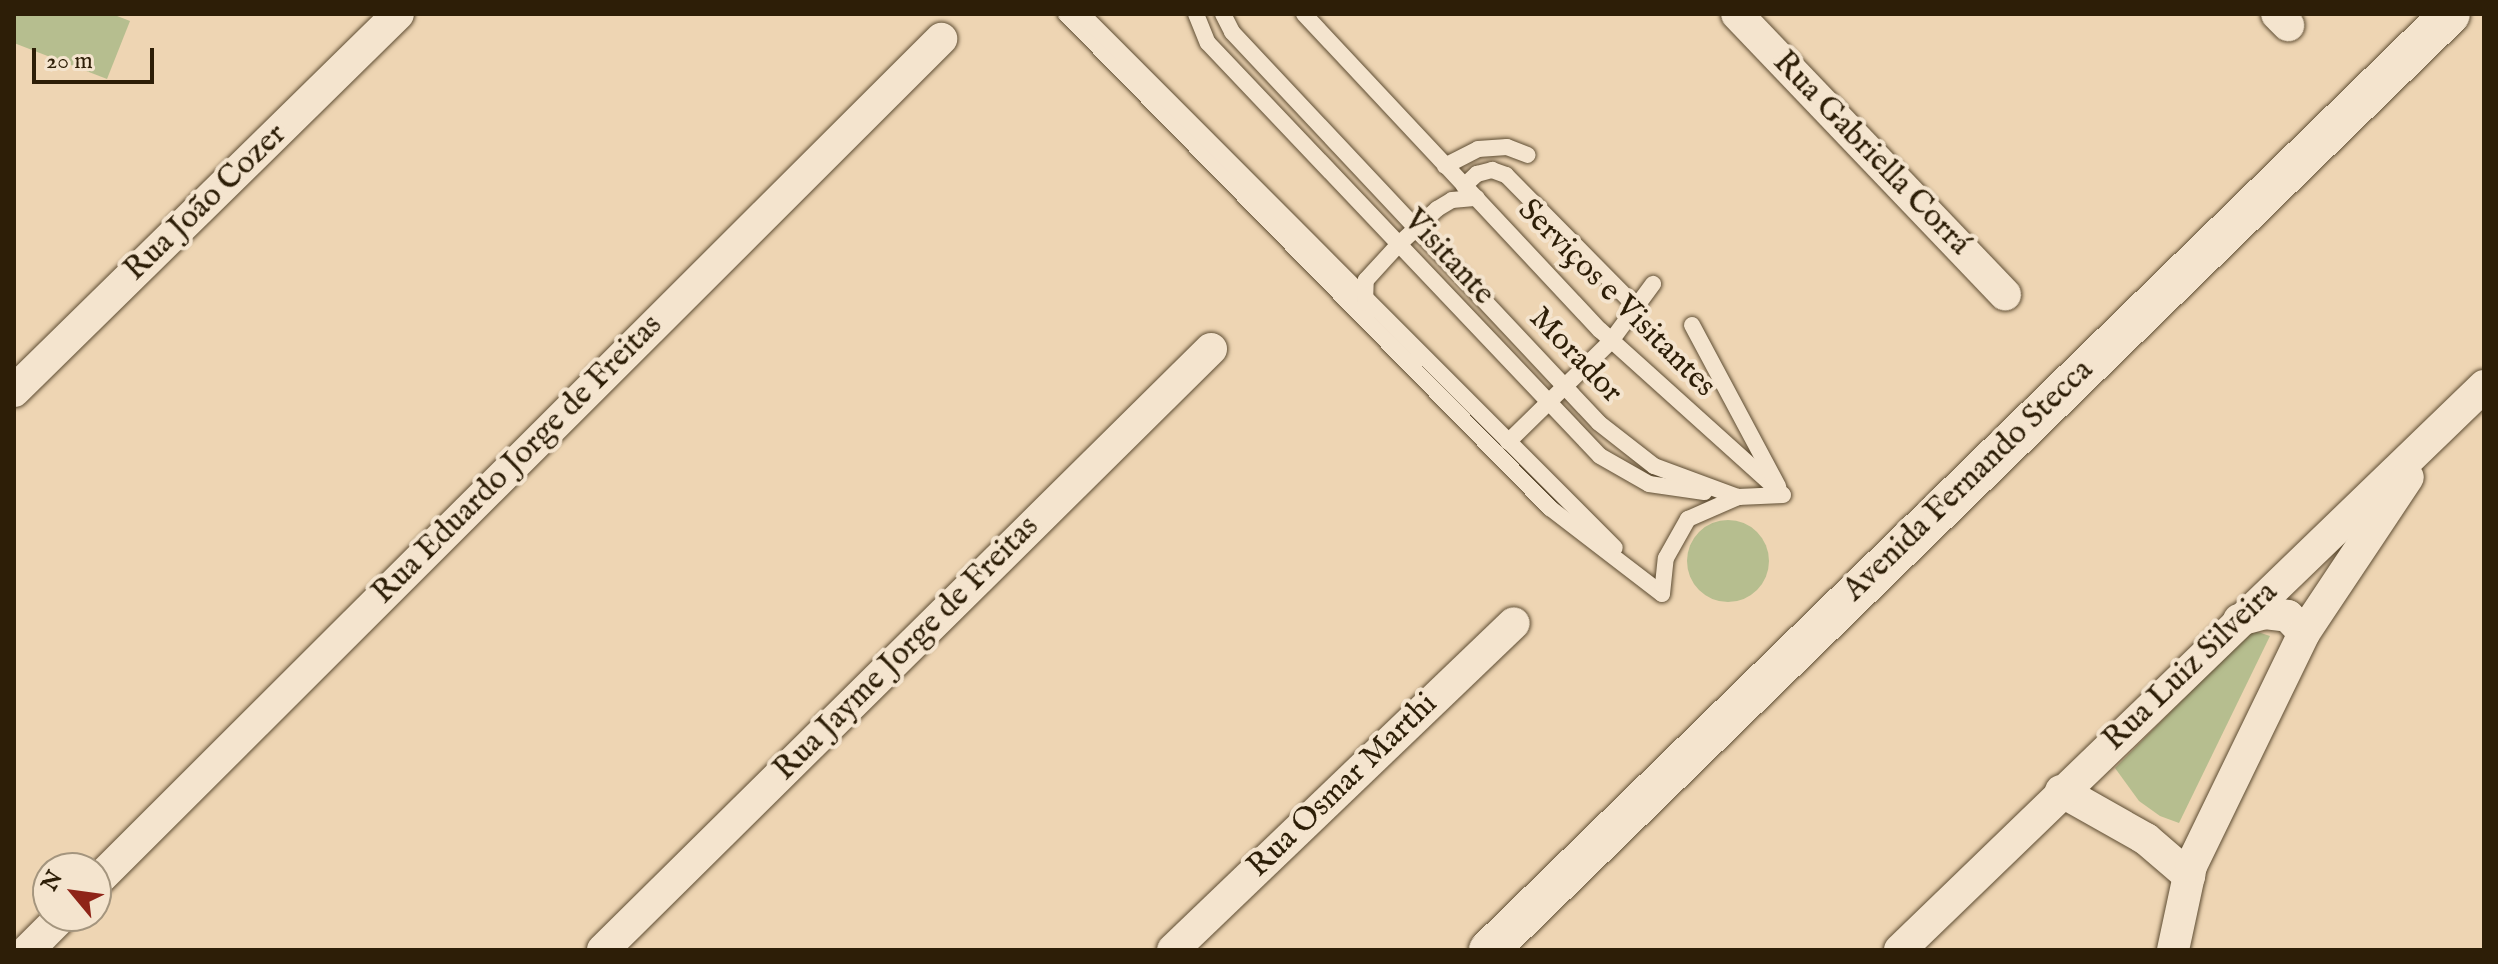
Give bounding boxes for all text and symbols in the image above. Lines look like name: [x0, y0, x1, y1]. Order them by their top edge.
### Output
scale bar: [36, 32, 158, 82]
street label: Rua Gabriella Corrá: [1764, 44, 1978, 264]
text: 20 m: [46, 46, 93, 77]
street label: Rua João Cozer: [117, 116, 295, 290]
street label: Serviços e Visitantes: [1509, 192, 1723, 406]
street label: Visitante: [1394, 202, 1502, 314]
street label: Morador: [1520, 300, 1630, 412]
street label: Rua Eduardo Jorge de Freitas: [365, 307, 671, 613]
street label: Avenida Fernando Stecca: [1836, 352, 2102, 610]
street label: Rua Jayme Jorge de Freitas: [766, 508, 1048, 790]
street label: Rua Luiz Silveira: [2096, 574, 2286, 760]
street label: Rua Osmar Marthi: [1240, 686, 1446, 886]
north arrow: [32, 852, 112, 932]
text: N: [36, 866, 70, 896]

